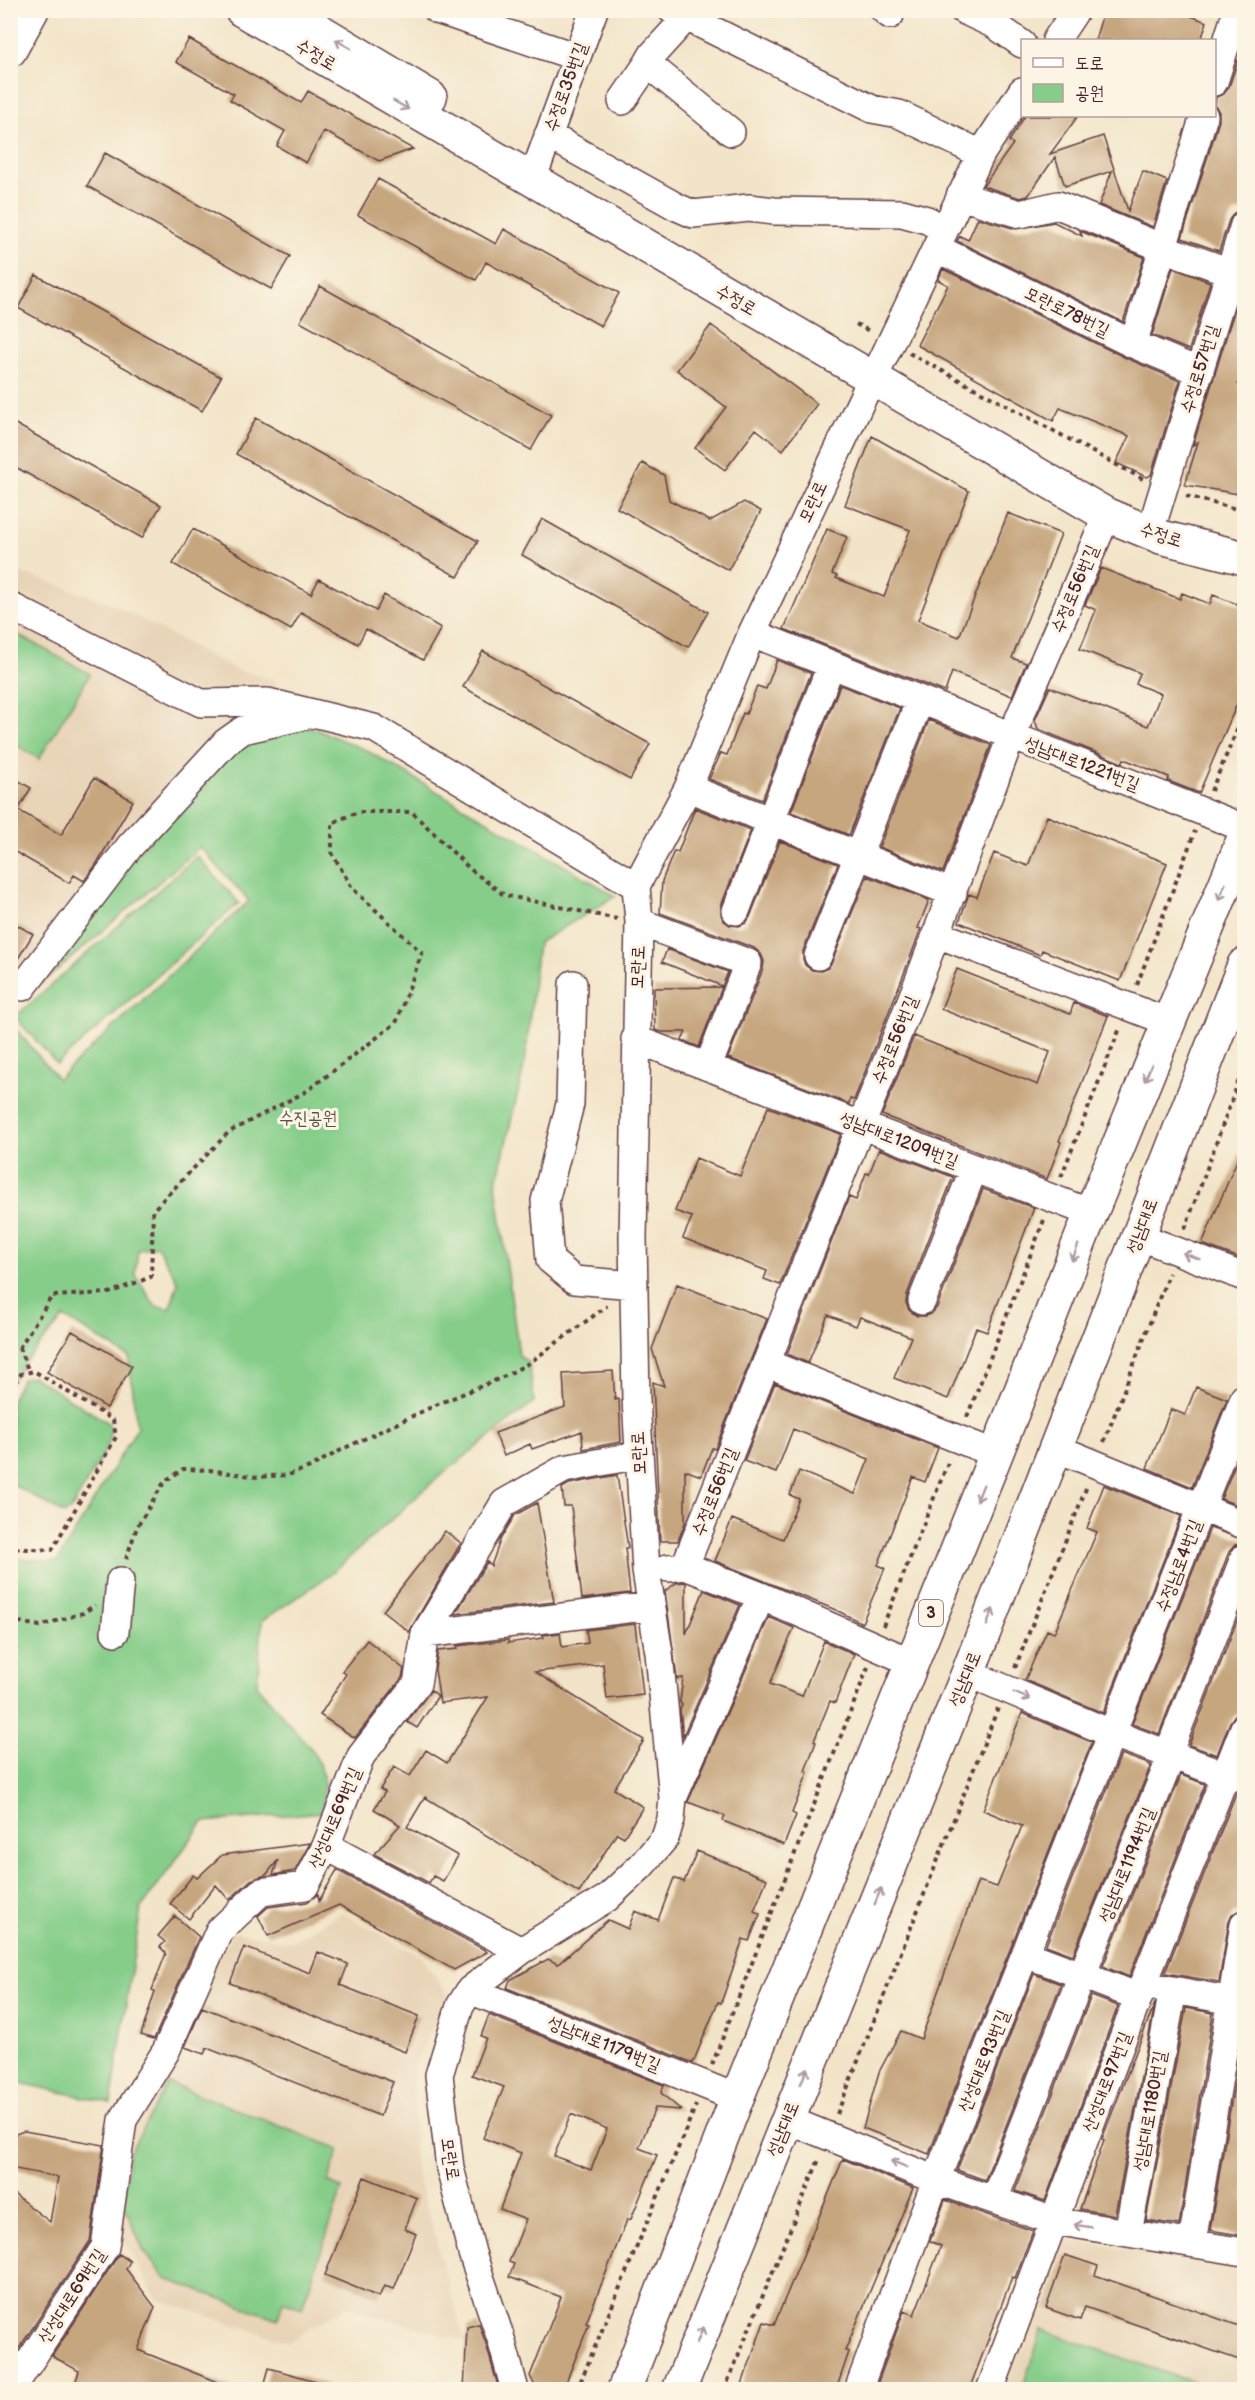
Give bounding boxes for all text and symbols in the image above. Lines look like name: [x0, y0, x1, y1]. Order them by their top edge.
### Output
street label: 수정로: [292, 35, 340, 75]
one-way arrow: [335, 38, 352, 50]
street label: 수정로35번길: [540, 39, 592, 135]
legend: [1021, 39, 1216, 117]
text: 도로: [1075, 53, 1104, 74]
text: 공원: [1075, 83, 1104, 104]
one-way arrow: [392, 99, 409, 111]
street label: 수정로: [712, 280, 760, 320]
street label: 모란로78번길: [1021, 282, 1113, 342]
street label: 수정로57번길: [1177, 322, 1224, 416]
street label: 모란로: [794, 478, 832, 526]
street label: 수정로: [1137, 518, 1185, 552]
street label: 수정로56번길: [1047, 541, 1103, 636]
street label: 성남대로1221번길: [1021, 732, 1143, 796]
one-way arrow: [1216, 883, 1227, 901]
street label: 모란로: [627, 945, 649, 989]
street label: 수정로56번길: [868, 992, 922, 1087]
one-way arrow: [1142, 1063, 1153, 1081]
park label: 수진공원: [279, 1108, 337, 1129]
street label: 성남대로1209번길: [837, 1108, 962, 1172]
street label: 성남대로: [1122, 1195, 1162, 1257]
one-way arrow: [1069, 1244, 1080, 1262]
one-way arrow: [1182, 1250, 1201, 1261]
street label: 모란로: [627, 1431, 651, 1475]
street label: 수정로56번길: [688, 1444, 742, 1539]
one-way arrow: [974, 1484, 985, 1502]
street label: 수정남로4번길: [1152, 1516, 1207, 1615]
road number: 3: [919, 1600, 943, 1626]
one-way arrow: [985, 1609, 996, 1627]
street label: 성남대로: [944, 1648, 986, 1710]
one-way arrow: [1012, 1691, 1031, 1702]
street label: 산성대로69번길: [304, 1764, 366, 1872]
street label: 성남대로1194번길: [1094, 1804, 1160, 1926]
one-way arrow: [873, 1887, 884, 1905]
street label: 산성대로93번길: [954, 2006, 1014, 2115]
street label: 성남대로1179번길: [544, 2012, 664, 2076]
street label: 산성대로97번길: [1078, 2028, 1136, 2135]
street label: 성남대로1180번길: [1129, 2049, 1171, 2173]
one-way arrow: [799, 2067, 810, 2086]
street label: 성남대로: [762, 2098, 804, 2160]
street label: 모란로: [436, 2136, 464, 2182]
one-way arrow: [890, 2158, 908, 2169]
one-way arrow: [1074, 2220, 1093, 2231]
street label: 산성대로69번길: [34, 2244, 111, 2347]
one-way arrow: [695, 2326, 706, 2345]

